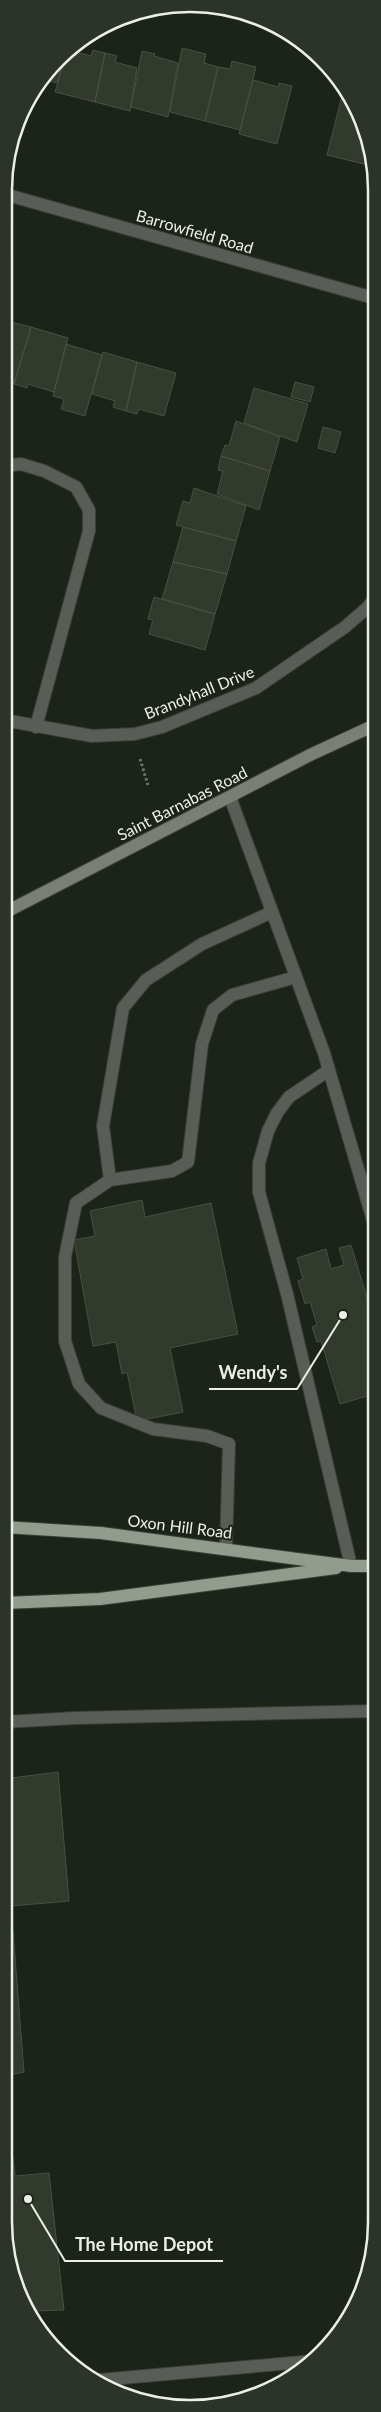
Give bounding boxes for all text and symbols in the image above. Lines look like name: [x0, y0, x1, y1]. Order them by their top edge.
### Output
street label: Barrowfield Road: [134, 205, 256, 257]
street label: Brandyhall Drive: [141, 661, 257, 723]
street label: Saint Barnabas Road: [114, 762, 250, 844]
callout: Wendy's: [209, 1356, 297, 1389]
text: Wendy's: [219, 1361, 287, 1383]
street label: Oxon Hill Road: [127, 1510, 233, 1542]
callout: The Home Depot: [65, 2228, 223, 2261]
text: The Home Depot: [75, 2233, 213, 2255]

